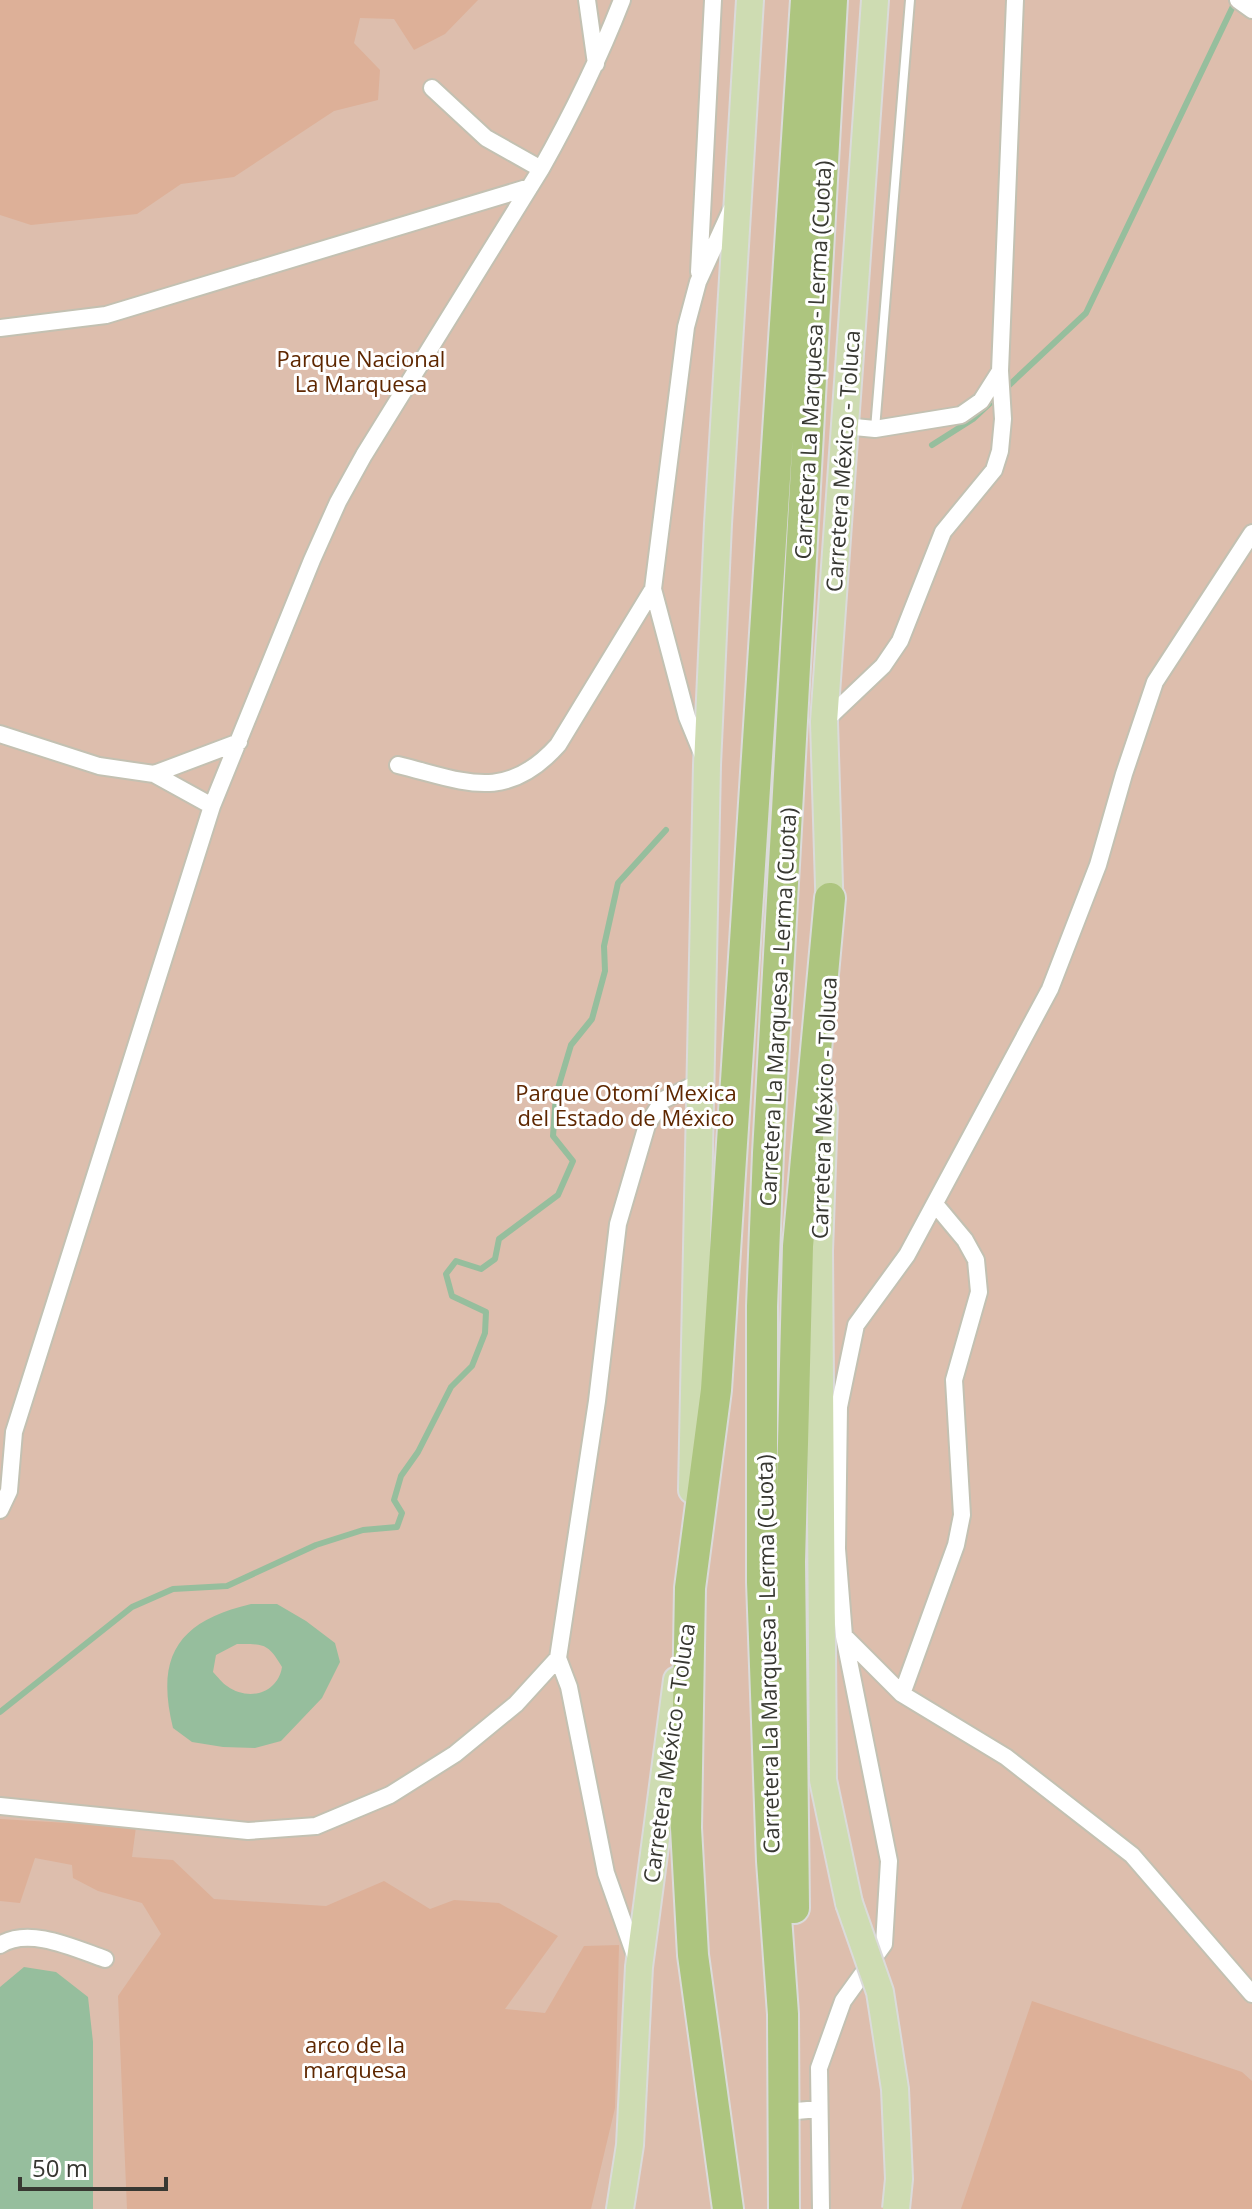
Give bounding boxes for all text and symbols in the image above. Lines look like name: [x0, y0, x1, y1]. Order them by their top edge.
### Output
street label: Carretera La Marquesa - Lerma (Cuota): [787, 160, 837, 560]
street label: Carretera México - Toluca: [818, 329, 866, 593]
park label: Parque Nacional La Marquesa: [277, 343, 445, 398]
street label: Carretera La Marquesa - Lerma (Cuota): [752, 807, 802, 1207]
street label: Carretera México - Toluca: [803, 976, 843, 1240]
park label: Parque Otomí Mexica del Estado de México: [515, 1077, 737, 1132]
street label: Carretera La Marquesa - Lerma (Cuota): [749, 1454, 785, 1854]
street label: Carretera México - Toluca: [635, 1621, 701, 1885]
park label: arco de la marquesa: [303, 2029, 407, 2084]
scale bar: [20, 2141, 166, 2191]
text: 50 m: [32, 2151, 88, 2184]

